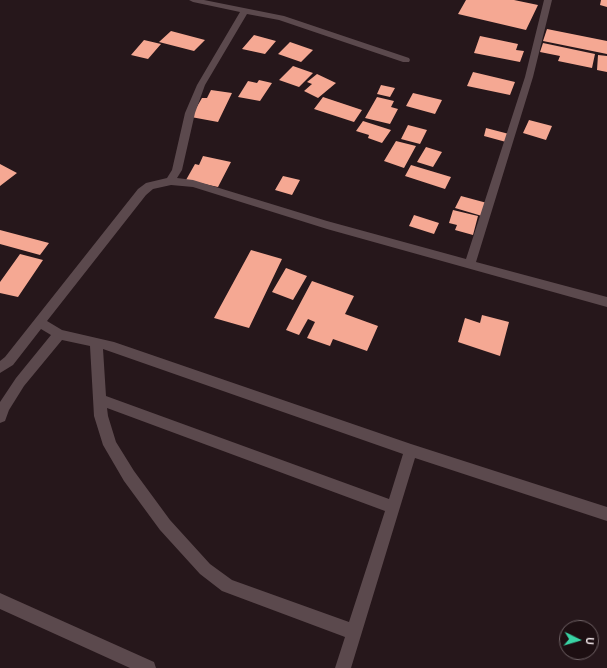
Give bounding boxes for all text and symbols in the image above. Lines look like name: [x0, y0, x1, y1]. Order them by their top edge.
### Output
north arrow: [559, 620, 599, 660]
text: U: [583, 637, 597, 645]

